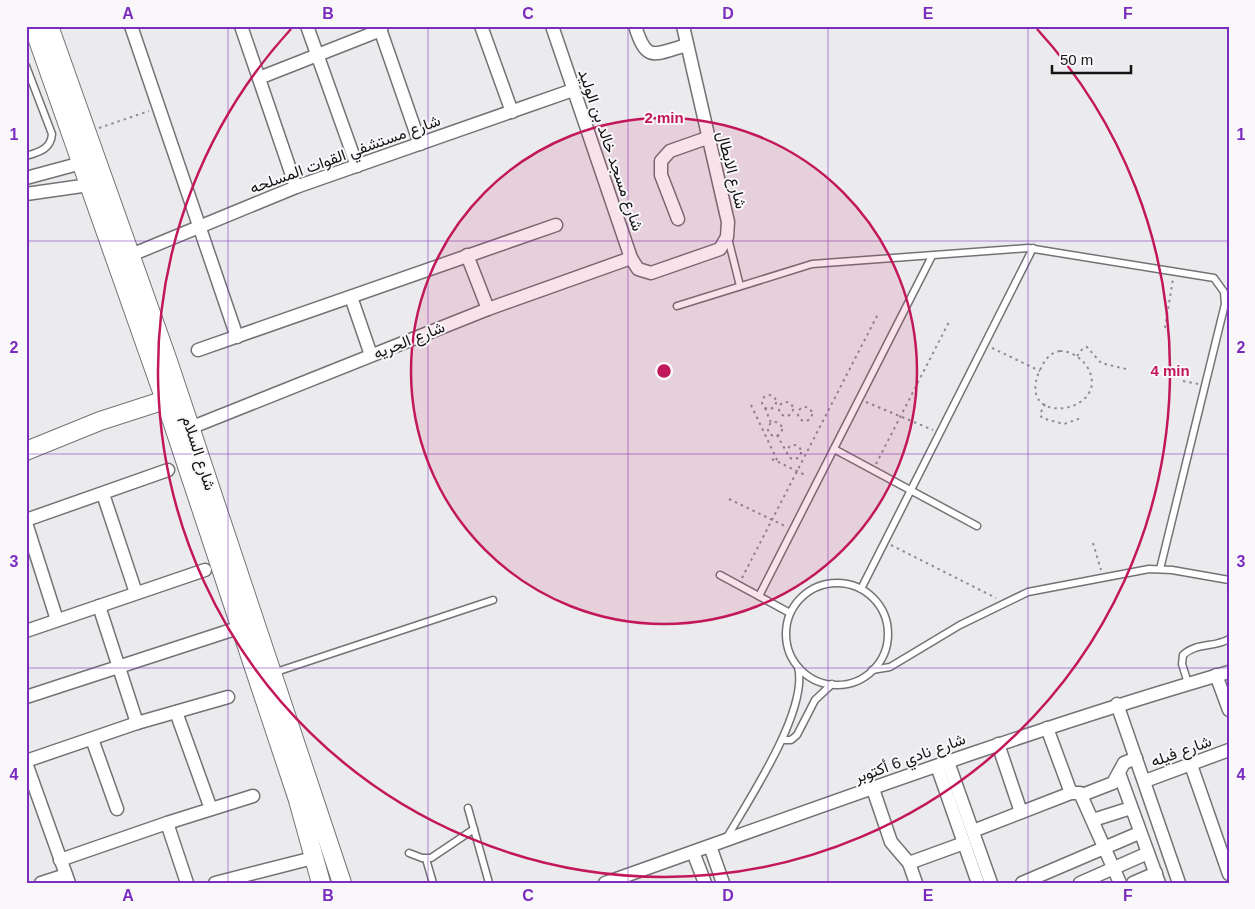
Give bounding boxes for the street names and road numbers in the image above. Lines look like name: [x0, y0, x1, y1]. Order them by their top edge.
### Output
street label: شارع مسجد خالد بن الوليد: [572, 67, 647, 234]
street label: شارع مستشفي القوات المسلحه: [247, 112, 444, 201]
street label: شارع الابطال: [711, 129, 750, 211]
street label: شارع الحريه: [371, 318, 448, 365]
street label: شارع السلام: [176, 413, 219, 493]
street label: شارع نادي 6 أكتوبر: [851, 730, 969, 791]
street label: شارع فيله: [1148, 732, 1215, 773]

